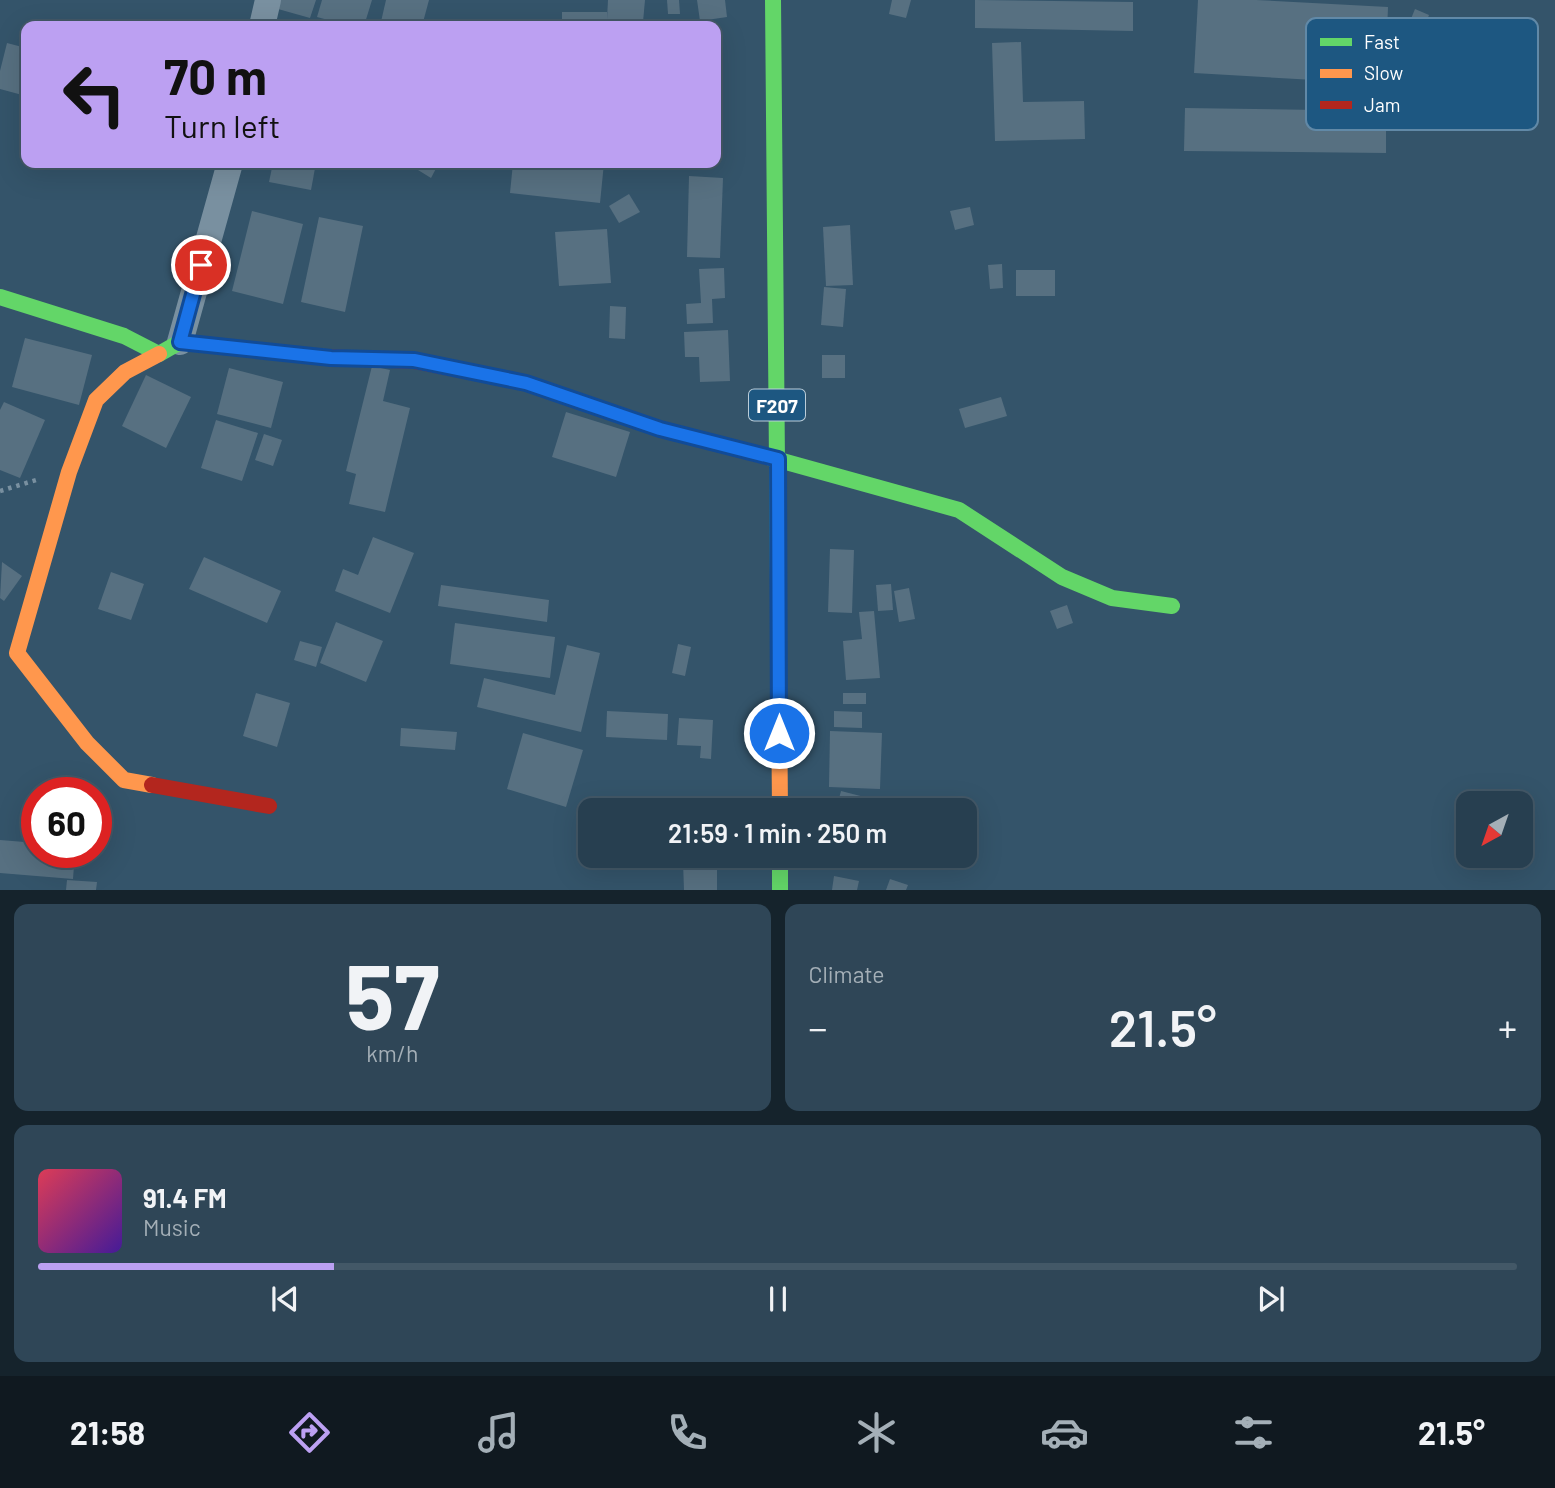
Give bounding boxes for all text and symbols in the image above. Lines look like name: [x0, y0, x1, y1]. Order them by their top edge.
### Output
legend: [1306, 18, 1538, 130]
text: Fast: [1364, 30, 1400, 53]
text: 70 m: [164, 46, 267, 105]
icon: left: [49, 49, 140, 140]
text: Slow: [1364, 61, 1403, 84]
text: Jam: [1364, 93, 1400, 116]
text: Turn left: [164, 106, 281, 144]
pin: [171, 235, 231, 295]
icon: arrive: [182, 246, 220, 284]
road number: F207: [749, 390, 805, 420]
position arrow: [742, 696, 816, 770]
speed limit sign: 60: [21, 777, 112, 868]
north arrow: [1456, 791, 1533, 868]
map controls: [1456, 791, 1533, 868]
text: 21:59 · 1 min · 250 m: [668, 817, 887, 848]
text: 57: [345, 939, 439, 1048]
text: Climate: [809, 960, 885, 988]
text: 21.5°: [1109, 995, 1217, 1057]
text: −: [809, 1004, 828, 1050]
text: +: [1498, 1004, 1517, 1050]
text: km/h: [366, 1039, 418, 1067]
text: 91.4 FM: [143, 1182, 227, 1213]
text: Music: [143, 1213, 201, 1241]
icon: previous: [266, 1280, 304, 1318]
icon: pause: [759, 1280, 797, 1318]
icon: next: [1252, 1280, 1290, 1318]
icon: directions: [285, 1408, 334, 1457]
icon: music: [474, 1408, 523, 1457]
icon: phone: [663, 1408, 712, 1457]
icon: climate: [852, 1408, 901, 1457]
icon: car: [1040, 1408, 1089, 1457]
icon: filters: [1229, 1408, 1278, 1457]
text: 21:58: [70, 1413, 145, 1451]
text: 21.5°: [1418, 1413, 1485, 1451]

